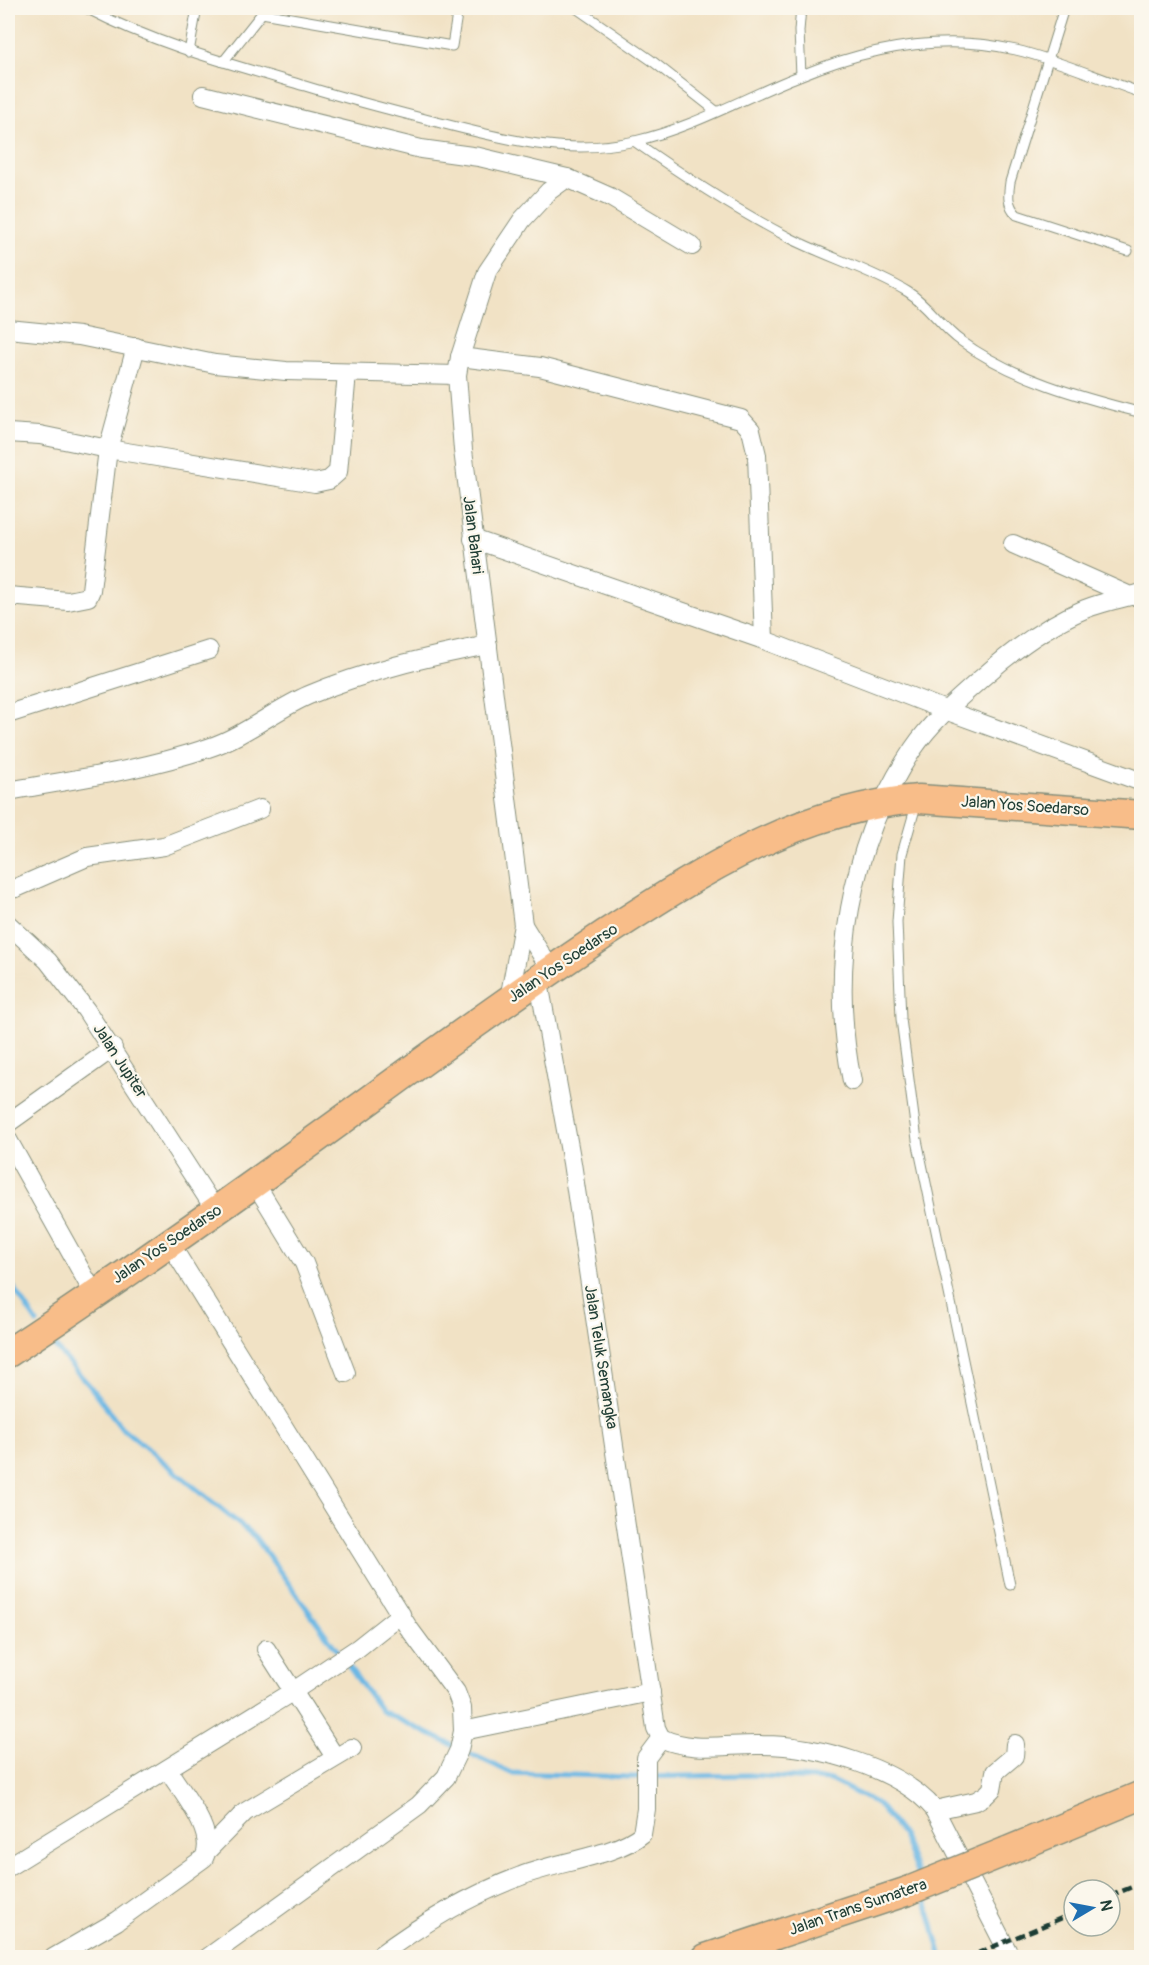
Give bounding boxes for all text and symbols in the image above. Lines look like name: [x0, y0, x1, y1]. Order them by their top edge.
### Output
street label: Jalan Bahari: [458, 495, 488, 575]
street label: Jalan Yos Soedarso: [960, 792, 1090, 820]
street label: Jalan Yos Soedarso: [504, 919, 622, 1007]
street label: Jalan Jupiter: [89, 1020, 152, 1102]
street label: Jalan Yos Soedarso: [108, 1200, 226, 1288]
street label: Jalan Teluk Semangka: [580, 1284, 622, 1430]
street label: Jalan Trans Sumatera: [786, 1874, 930, 1940]
north arrow: [1062, 1878, 1122, 1938]
text: N: [1095, 1899, 1117, 1913]

